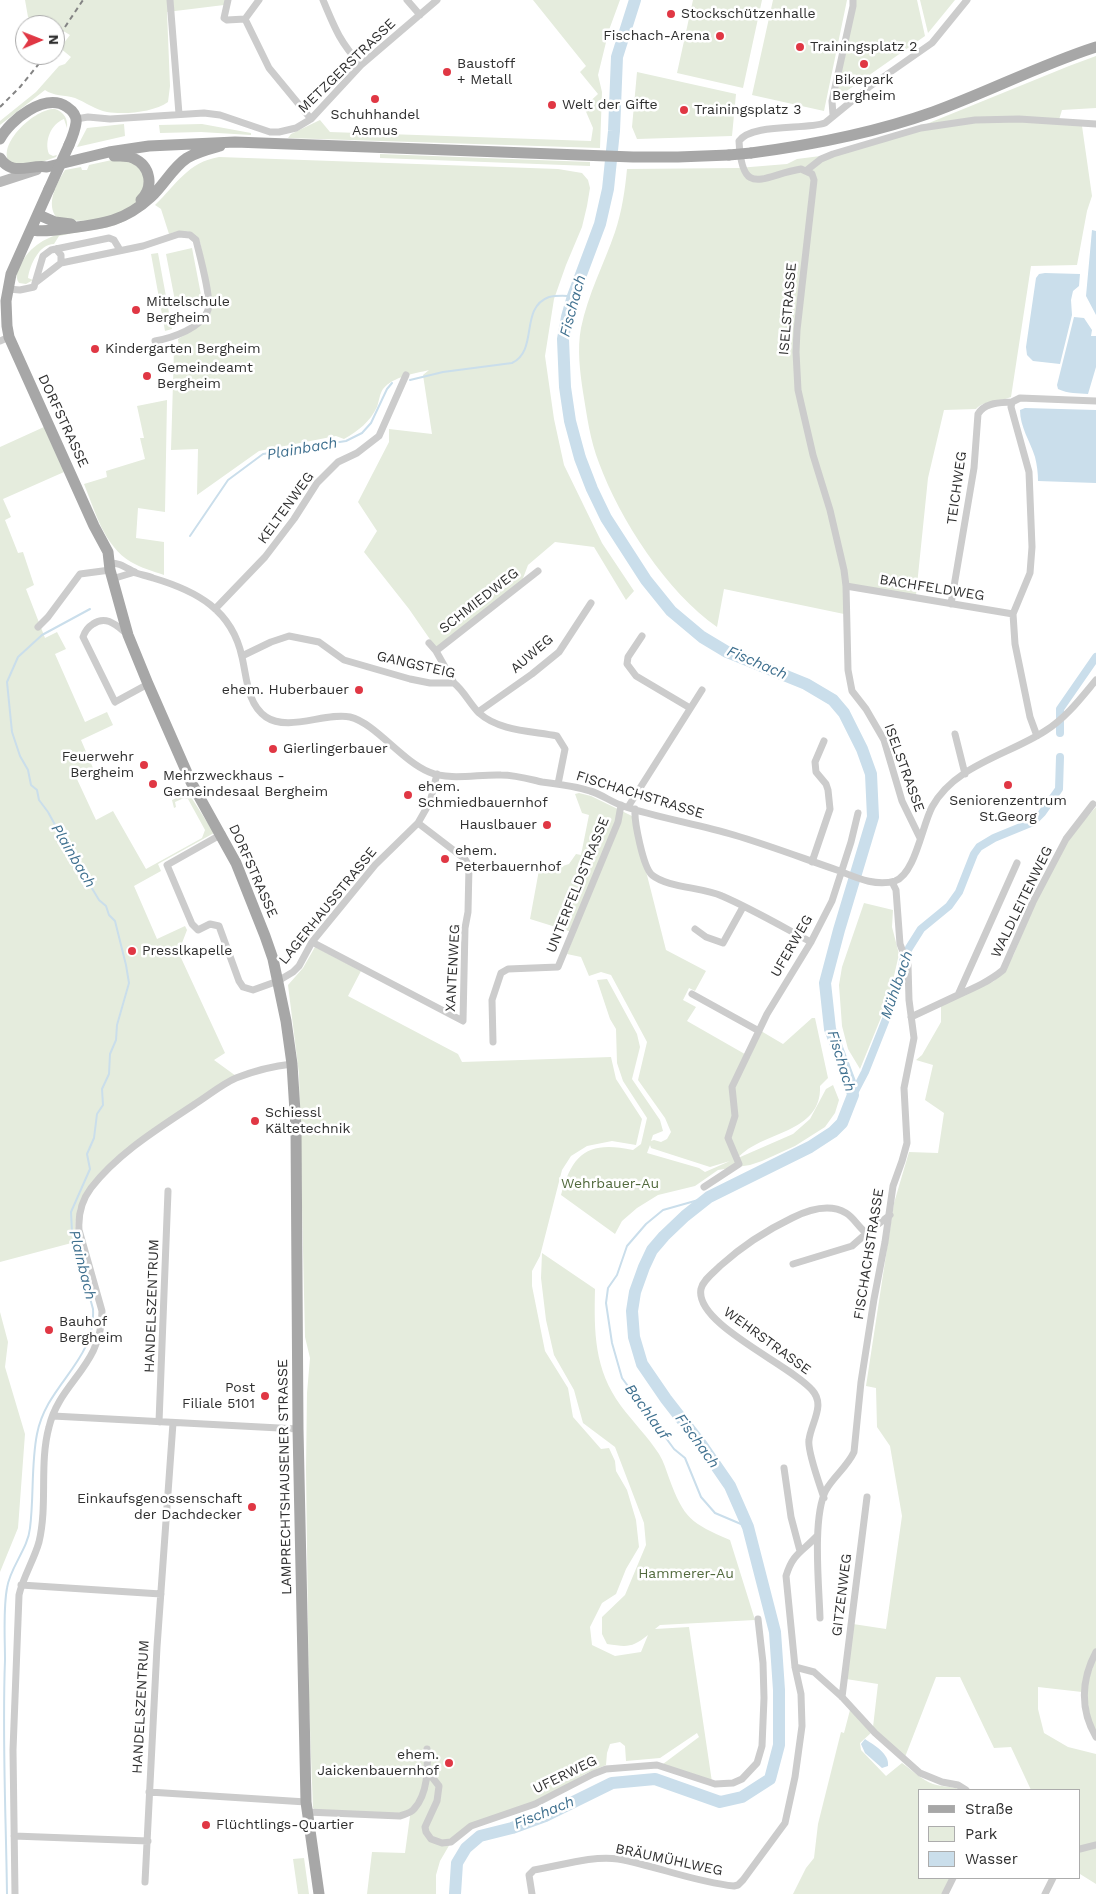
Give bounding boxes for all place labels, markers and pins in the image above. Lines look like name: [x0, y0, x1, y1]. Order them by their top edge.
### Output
place label: Stockschützenhalle: [681, 6, 816, 22]
marker: Stockschützenhalle: [665, 8, 677, 20]
place label: Fischach-Arena: [603, 28, 710, 44]
marker: Fischach-Arena: [714, 30, 726, 42]
place label: Trainingsplatz 2: [810, 39, 918, 55]
marker: Trainingsplatz 2: [794, 41, 806, 53]
place label: Baustoff + Metall: [457, 56, 515, 88]
marker: Bikepark Bergheim: [858, 58, 870, 70]
marker: Baustoff + Metall: [441, 66, 453, 78]
place label: Bikepark Bergheim: [832, 72, 896, 104]
marker: Schuhhandel Asmus: [369, 93, 381, 105]
place label: Welt der Gifte: [562, 97, 658, 113]
marker: Welt der Gifte: [546, 99, 558, 111]
place label: Trainingsplatz 3: [694, 102, 802, 118]
marker: Trainingsplatz 3: [678, 104, 690, 116]
place label: Schuhhandel Asmus: [330, 107, 420, 140]
place label: Mittelschule Bergheim: [146, 294, 230, 326]
marker: Mittelschule Bergheim: [130, 304, 142, 316]
place label: Kindergarten Bergheim: [105, 341, 261, 357]
marker: Kindergarten Bergheim: [89, 343, 101, 355]
place label: Gemeindeamt Bergheim: [157, 360, 253, 392]
marker: Gemeindeamt Bergheim: [141, 370, 153, 382]
place label: ehem. Huberbauer: [222, 682, 349, 698]
marker: ehem. Huberbauer: [353, 684, 365, 696]
place label: Gierlingerbauer: [283, 741, 388, 757]
marker: Gierlingerbauer: [267, 743, 279, 755]
place label: Feuerwehr Bergheim: [62, 749, 134, 782]
marker: Feuerwehr Bergheim: [138, 759, 150, 771]
place label: Mehrzweckhaus - Gemeindesaal Bergheim: [163, 768, 328, 800]
marker: Mehrzweckhaus - Gemeindesaal Bergheim: [147, 778, 159, 790]
place label: ehem. Schmiedbauernhof: [418, 779, 548, 812]
marker: Seniorenzentrum St.Georg: [1002, 779, 1014, 791]
marker: ehem. Schmiedbauernhof: [402, 789, 414, 801]
place label: Seniorenzentrum St.Georg: [949, 793, 1067, 826]
place label: Hauslbauer: [459, 817, 537, 833]
marker: Hauslbauer: [541, 819, 553, 831]
place label: ehem. Peterbauernhof: [455, 843, 561, 876]
marker: ehem. Peterbauernhof: [439, 853, 451, 865]
place label: Presslkapelle: [142, 943, 232, 959]
marker: Presslkapelle: [126, 945, 138, 957]
place label: Schiessl Kältetechnik: [265, 1105, 350, 1138]
marker: Schiessl Kältetechnik: [249, 1115, 261, 1127]
place label: Bauhof Bergheim: [59, 1314, 123, 1346]
marker: Bauhof Bergheim: [43, 1324, 55, 1336]
place label: Post Filiale 5101: [182, 1380, 255, 1412]
marker: Post Filiale 5101: [259, 1390, 271, 1402]
place label: Einkaufsgenossenschaft der Dachdecker: [77, 1491, 242, 1524]
marker: Einkaufsgenossenschaft der Dachdecker: [246, 1501, 258, 1513]
place label: ehem. Jaickenbauernhof: [317, 1747, 439, 1780]
marker: ehem. Jaickenbauernhof: [443, 1757, 455, 1769]
place label: Flüchtlings-Quartier: [216, 1817, 354, 1833]
marker: Flüchtlings-Quartier: [200, 1819, 212, 1831]

